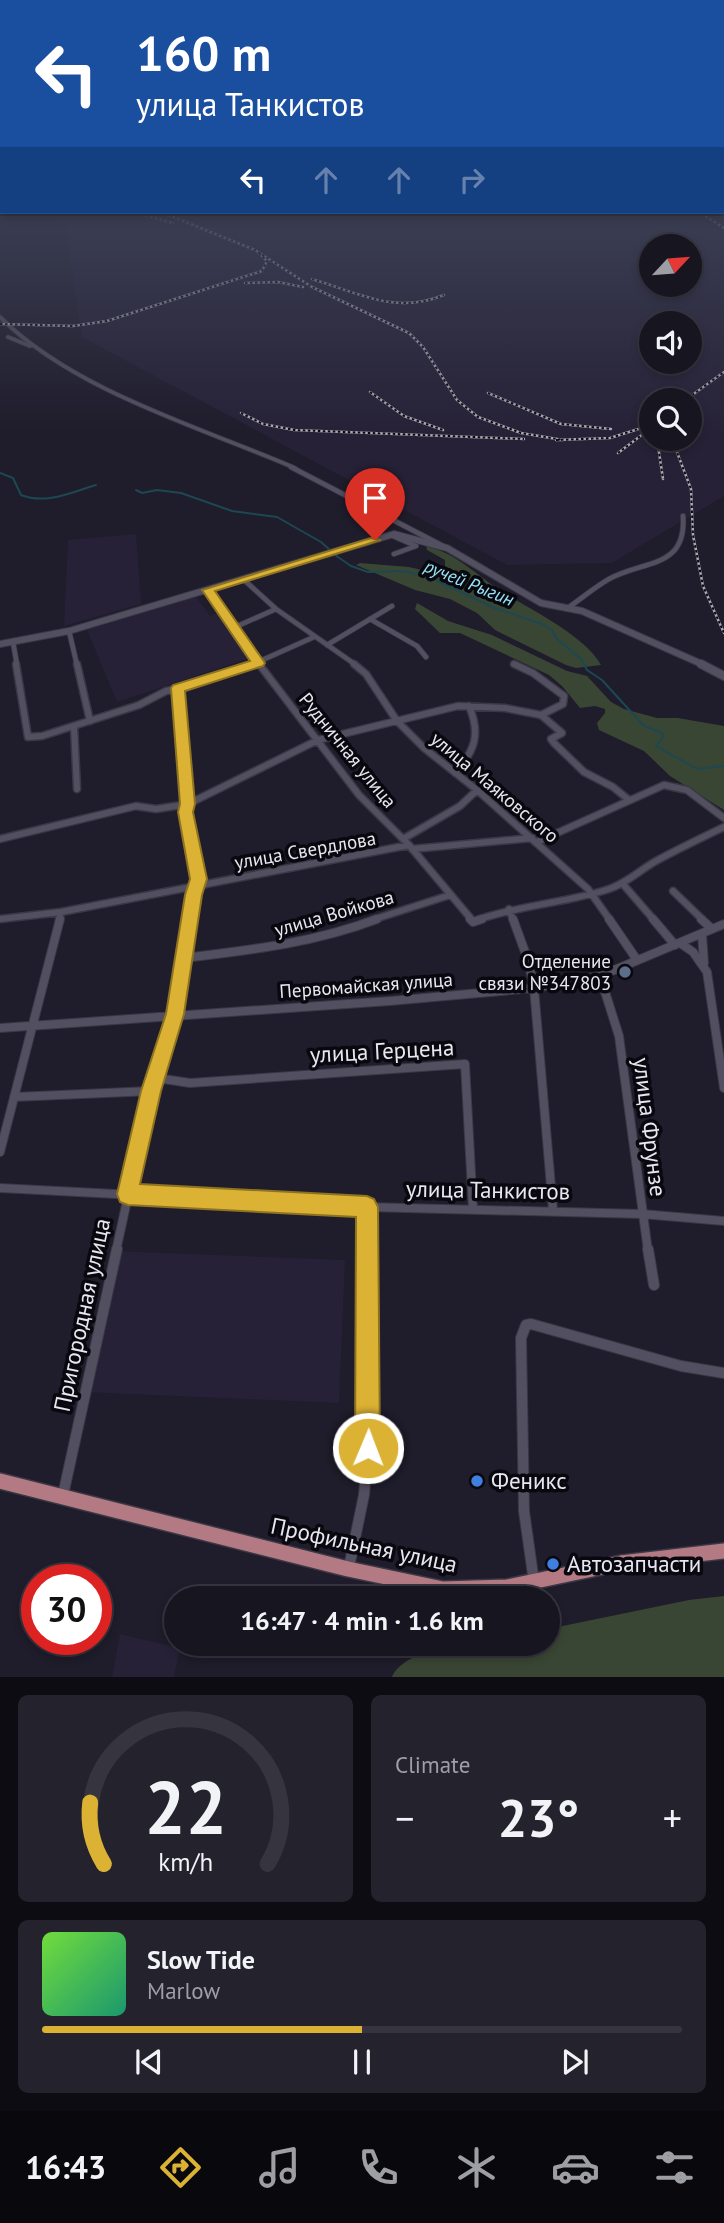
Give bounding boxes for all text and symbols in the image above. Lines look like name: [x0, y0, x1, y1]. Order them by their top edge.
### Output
text: 160 m: [136, 21, 271, 85]
icon: left: [21, 28, 112, 119]
text: улица Танкистов: [136, 83, 364, 125]
icon: left: [234, 161, 272, 199]
icon: ahead: [307, 161, 345, 199]
icon: ahead: [380, 161, 418, 199]
icon: right: [453, 161, 491, 199]
north arrow: [639, 234, 702, 298]
map controls: [639, 234, 702, 451]
button: sound: [639, 311, 702, 374]
button: search: [639, 388, 702, 451]
pin: [345, 468, 405, 540]
icon: arrive: [356, 479, 394, 517]
water label: ручей Рыгин: [420, 554, 518, 611]
street label: Рудничная улица: [294, 687, 402, 813]
street label: улица Маяковского: [426, 726, 564, 848]
street label: улица Свердлова: [232, 826, 378, 874]
street label: улица Войкова: [272, 885, 396, 941]
place label: Отделение связи №347803: [479, 949, 611, 995]
marker: Отделение связи №347803: [617, 964, 633, 980]
street label: Первомайская улица: [279, 967, 453, 1003]
street label: улица Герцена: [309, 1032, 455, 1069]
street label: улица Фрунзе: [628, 1056, 673, 1198]
street label: улица Танкистов: [406, 1174, 570, 1205]
street label: Пригородная улица: [47, 1215, 116, 1414]
position arrow: [331, 1411, 405, 1485]
place label: Феникс: [491, 1466, 567, 1495]
marker: Феникс: [469, 1473, 485, 1489]
street label: Профильная улица: [268, 1511, 460, 1578]
place label: Автозапчасти: [567, 1549, 701, 1578]
marker: Автозапчасти: [545, 1556, 561, 1572]
speed limit sign: 30: [21, 1564, 112, 1655]
text: 16:47 · 4 min · 1.6 km: [240, 1604, 484, 1637]
text: Climate: [395, 1750, 470, 1779]
text: 22: [144, 1761, 227, 1855]
text: 23°: [498, 1784, 579, 1851]
text: −: [395, 1793, 414, 1842]
text: +: [663, 1793, 682, 1842]
text: km/h: [158, 1846, 213, 1878]
text: Slow Tide: [147, 1943, 255, 1976]
text: Marlow: [147, 1976, 220, 2005]
icon: previous: [130, 2043, 168, 2081]
icon: pause: [343, 2043, 381, 2081]
icon: next: [556, 2043, 594, 2081]
icon: directions: [156, 2143, 205, 2192]
icon: music: [255, 2143, 304, 2192]
icon: phone: [354, 2143, 403, 2192]
icon: climate: [452, 2143, 501, 2192]
icon: car: [551, 2143, 600, 2192]
icon: filters: [650, 2143, 699, 2192]
text: 16:43: [25, 2146, 106, 2188]

